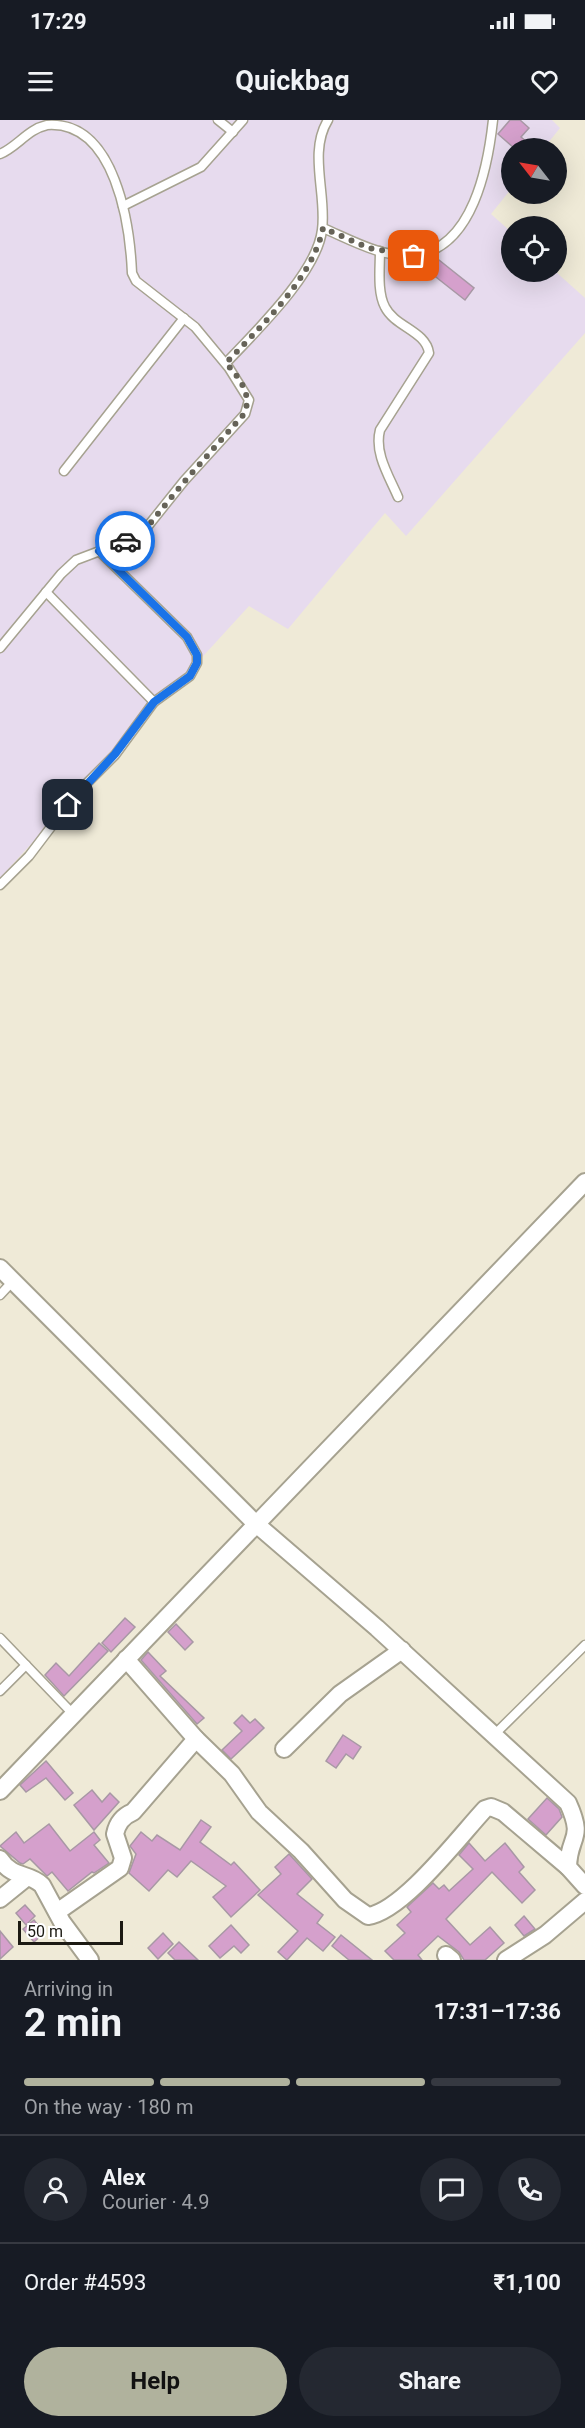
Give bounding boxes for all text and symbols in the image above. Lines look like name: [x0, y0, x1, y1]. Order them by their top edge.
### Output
text: 17:29: [30, 9, 87, 34]
icon: menu: [24, 65, 57, 98]
text: Quickbag: [235, 65, 350, 97]
icon: heart: [528, 65, 561, 98]
north arrow: [501, 138, 567, 204]
map controls: [501, 138, 567, 282]
button: locate: [501, 216, 567, 282]
pin: [388, 230, 439, 281]
icon: bag: [397, 239, 430, 272]
courier: [95, 511, 155, 571]
icon: car: [109, 525, 142, 558]
pin: [42, 779, 93, 830]
icon: home: [51, 788, 84, 821]
scale bar: [18, 1918, 123, 1946]
text: 50 m: [27, 1922, 63, 1941]
text: Arriving in: [24, 1977, 113, 2001]
text: 17:31–17:36: [434, 1999, 561, 2024]
text: 2 min: [24, 2000, 122, 2046]
text: On the way · 180 m: [24, 2095, 193, 2119]
button: person: [24, 2158, 87, 2221]
button: chat: [420, 2158, 483, 2221]
button: phone: [498, 2158, 561, 2221]
text: Alex: [102, 2165, 146, 2190]
text: Courier · 4.9: [102, 2190, 209, 2214]
text: Order #4593: [24, 2270, 146, 2295]
text: ₹1,100: [494, 2270, 561, 2295]
button: Help: [24, 2347, 287, 2416]
button: Share: [299, 2347, 561, 2416]

